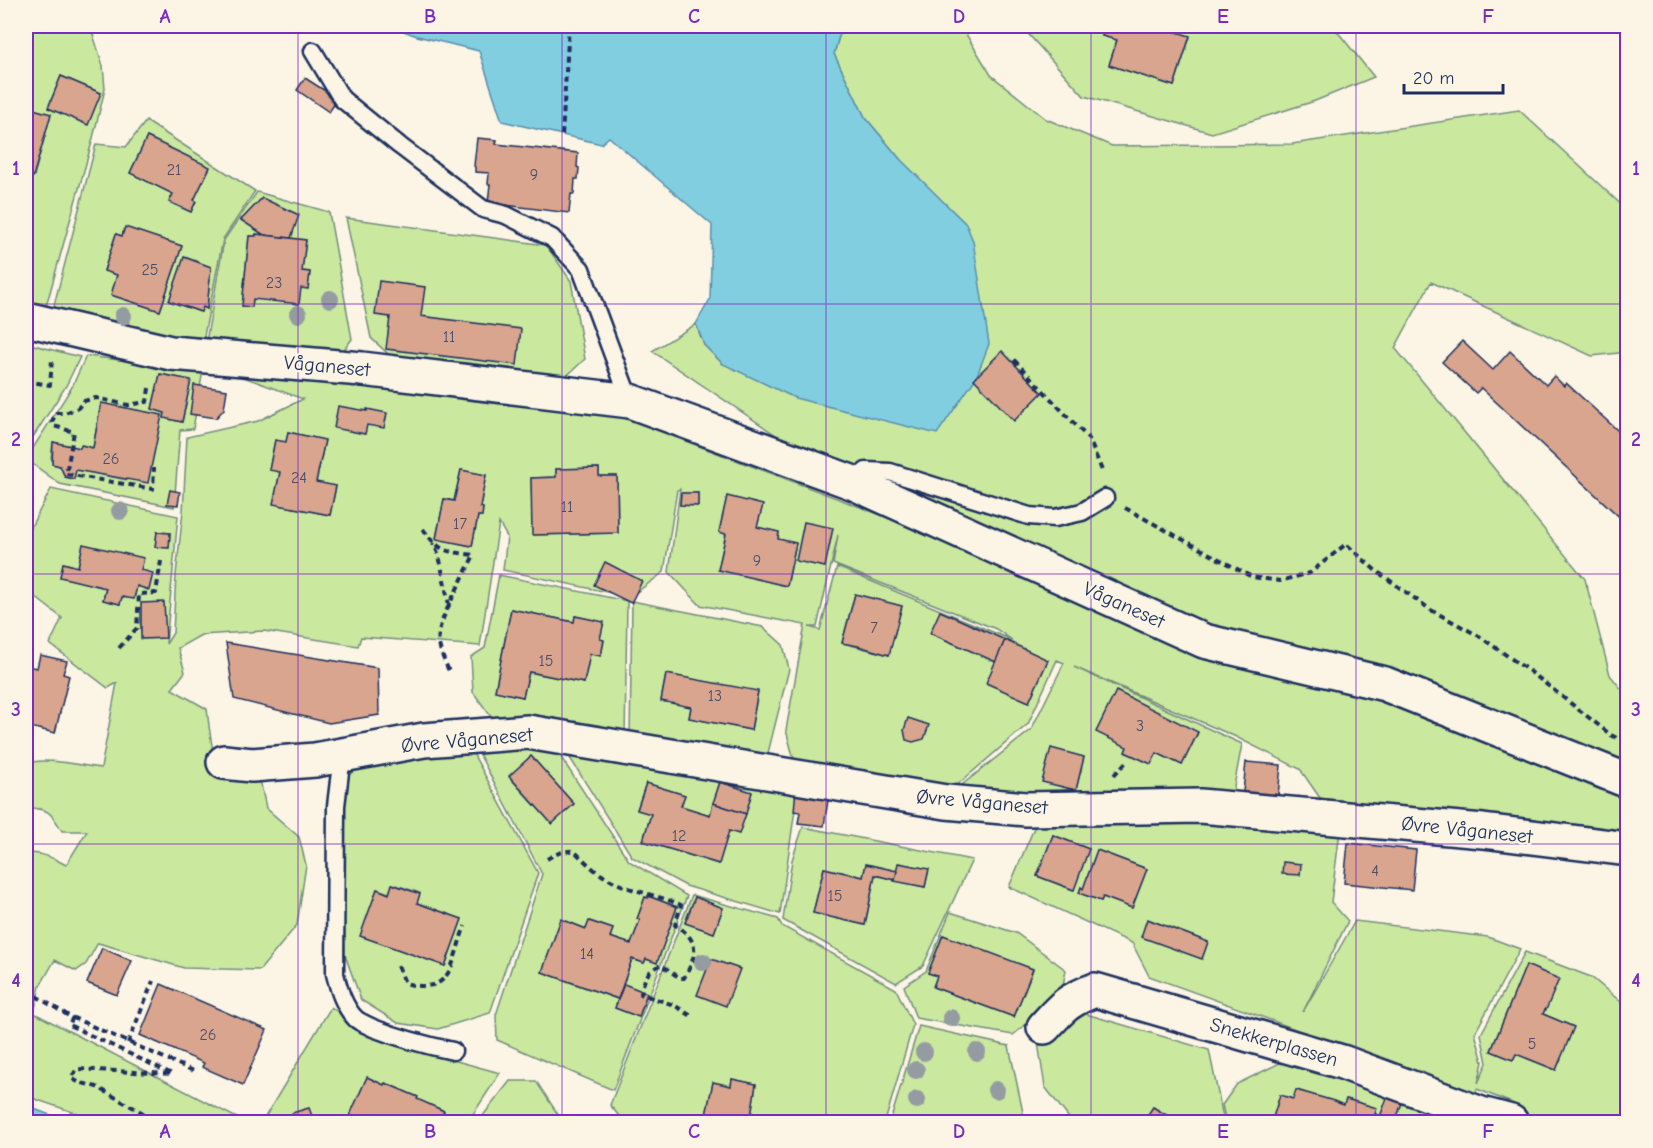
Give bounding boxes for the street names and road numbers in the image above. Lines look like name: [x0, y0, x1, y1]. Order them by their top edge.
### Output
street label: Våganeset: [283, 351, 372, 381]
street label: Våganeset: [1080, 577, 1169, 634]
street label: Øvre Våganeset: [400, 723, 535, 757]
street label: Øvre Våganeset: [915, 785, 1050, 819]
street label: Øvre Våganeset: [1400, 812, 1535, 848]
street label: Snekkerplassen: [1207, 1013, 1341, 1071]

